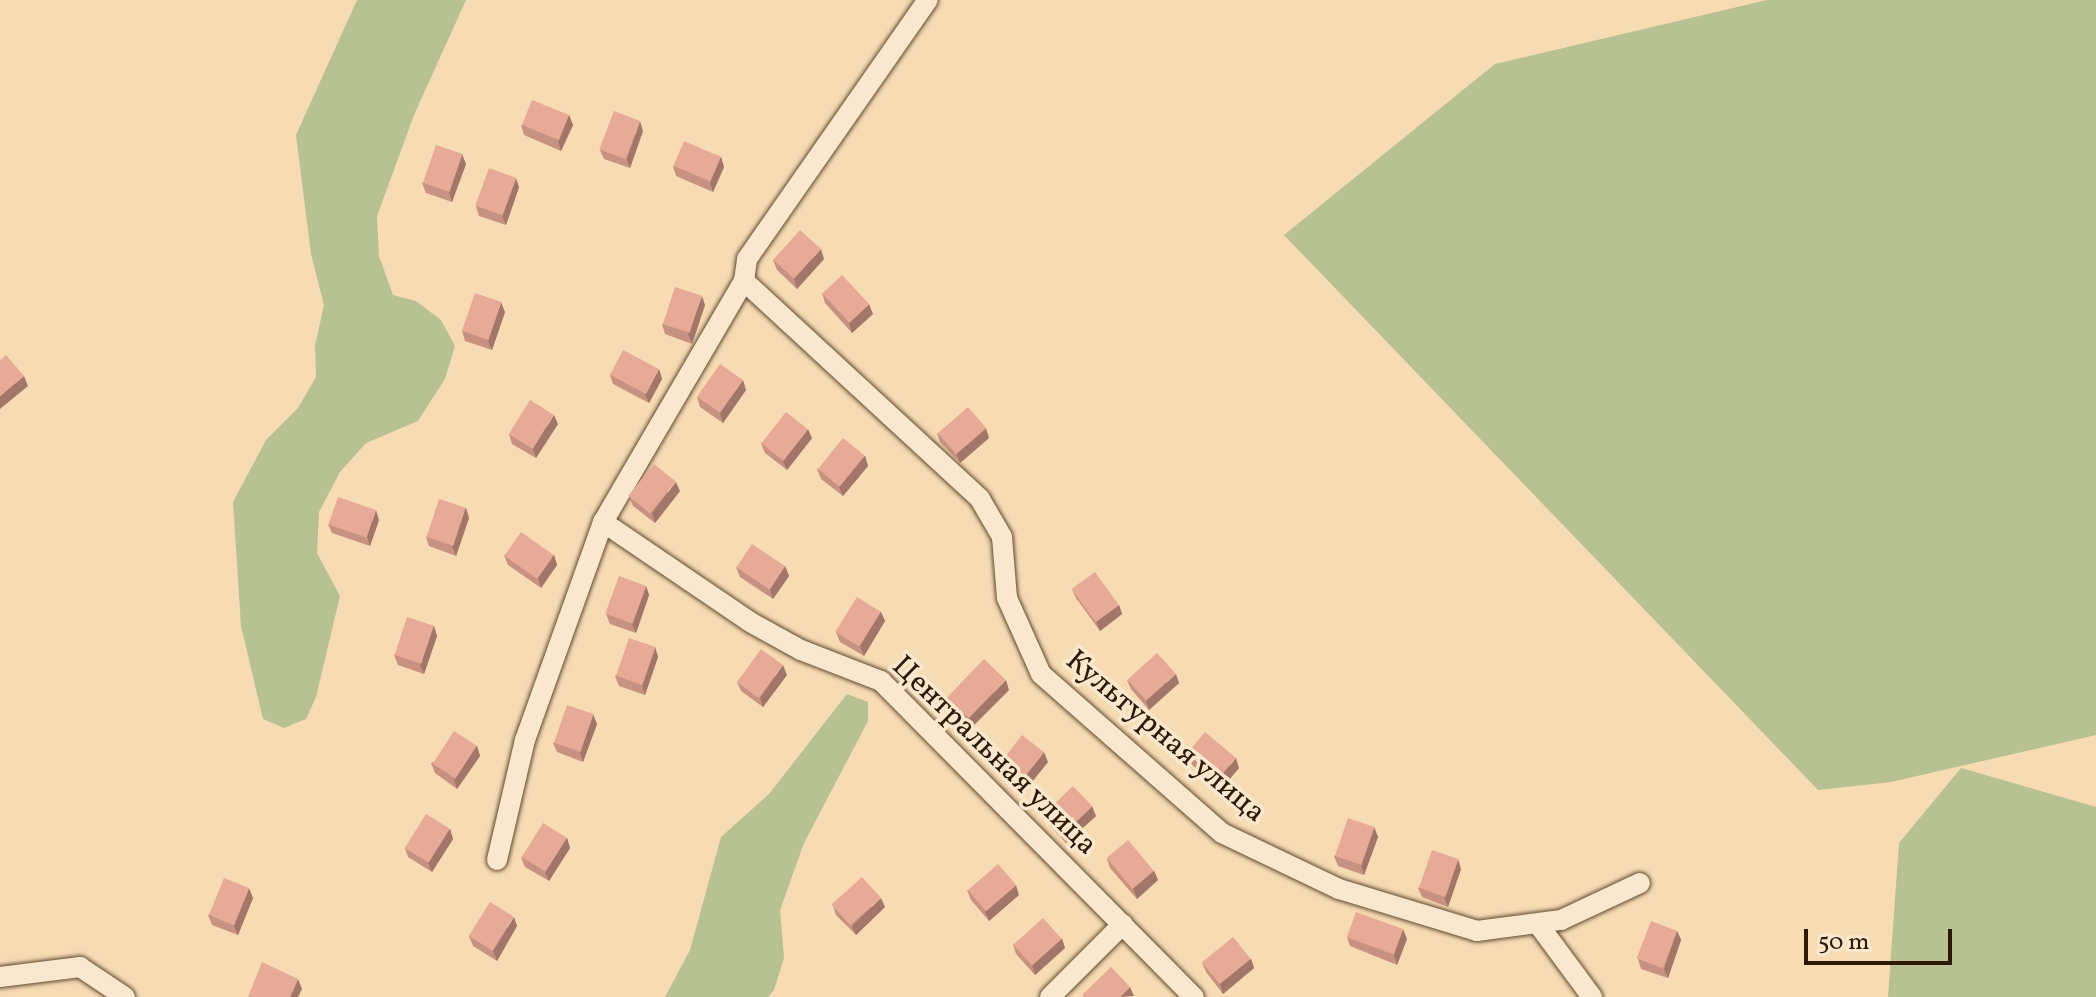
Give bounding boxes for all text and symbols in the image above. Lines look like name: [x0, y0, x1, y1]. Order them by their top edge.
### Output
street label: Культурная улица: [1057, 643, 1273, 831]
street label: Центральная улица: [884, 648, 1104, 864]
scale bar: [1808, 913, 1956, 963]
text: 50 m: [1818, 926, 1870, 960]

